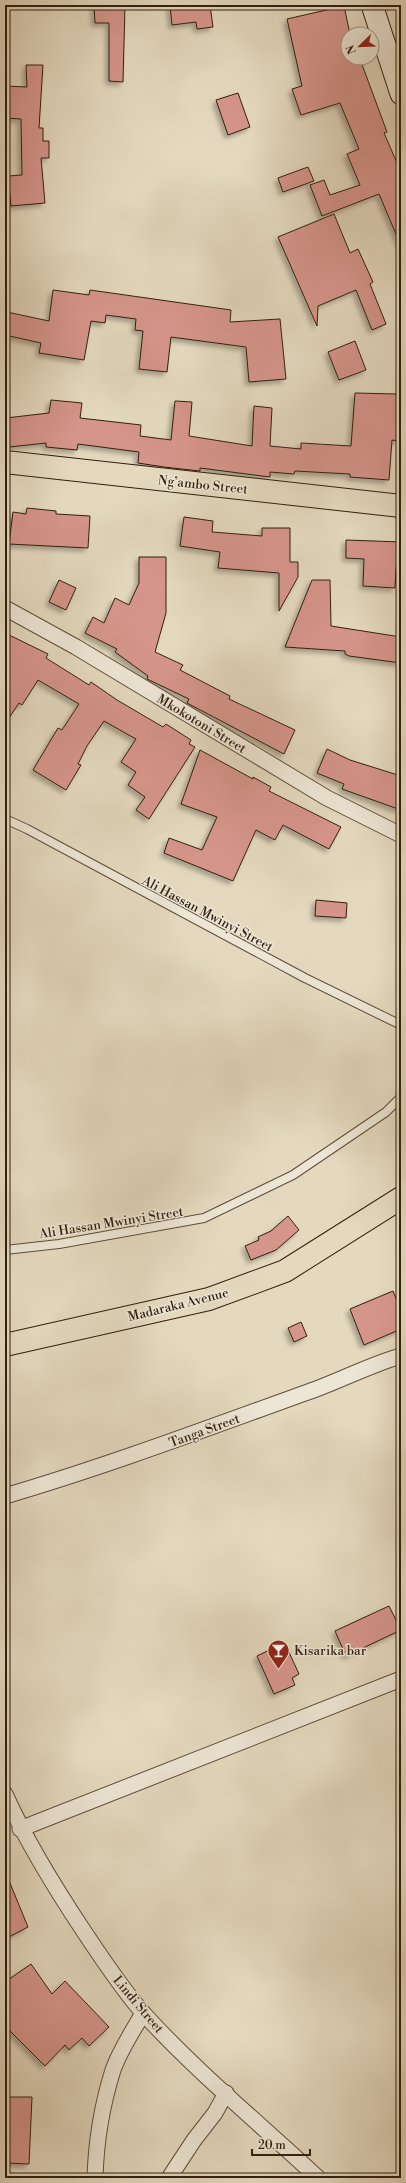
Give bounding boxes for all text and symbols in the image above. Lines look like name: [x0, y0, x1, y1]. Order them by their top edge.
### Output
north arrow: [340, 26, 380, 66]
text: N: [343, 43, 360, 56]
street label: Ng’ambo Street: [157, 472, 249, 498]
street label: Mkokotoni Street: [154, 691, 249, 757]
street label: Ali Hassan Mwinyi Street: [138, 872, 276, 955]
street label: Ali Hassan Mwinyi Street: [37, 1204, 185, 1242]
street label: Madaraka Avenue: [126, 1285, 231, 1325]
street label: Tanga Street: [167, 1411, 242, 1451]
bar icon: Kisarika bar: [265, 1637, 291, 1670]
place label: Kisarika bar: [294, 1643, 367, 1659]
street label: Lindi Street: [110, 1973, 167, 2037]
scale bar: [252, 2131, 310, 2157]
text: 20 m: [258, 2138, 286, 2153]

